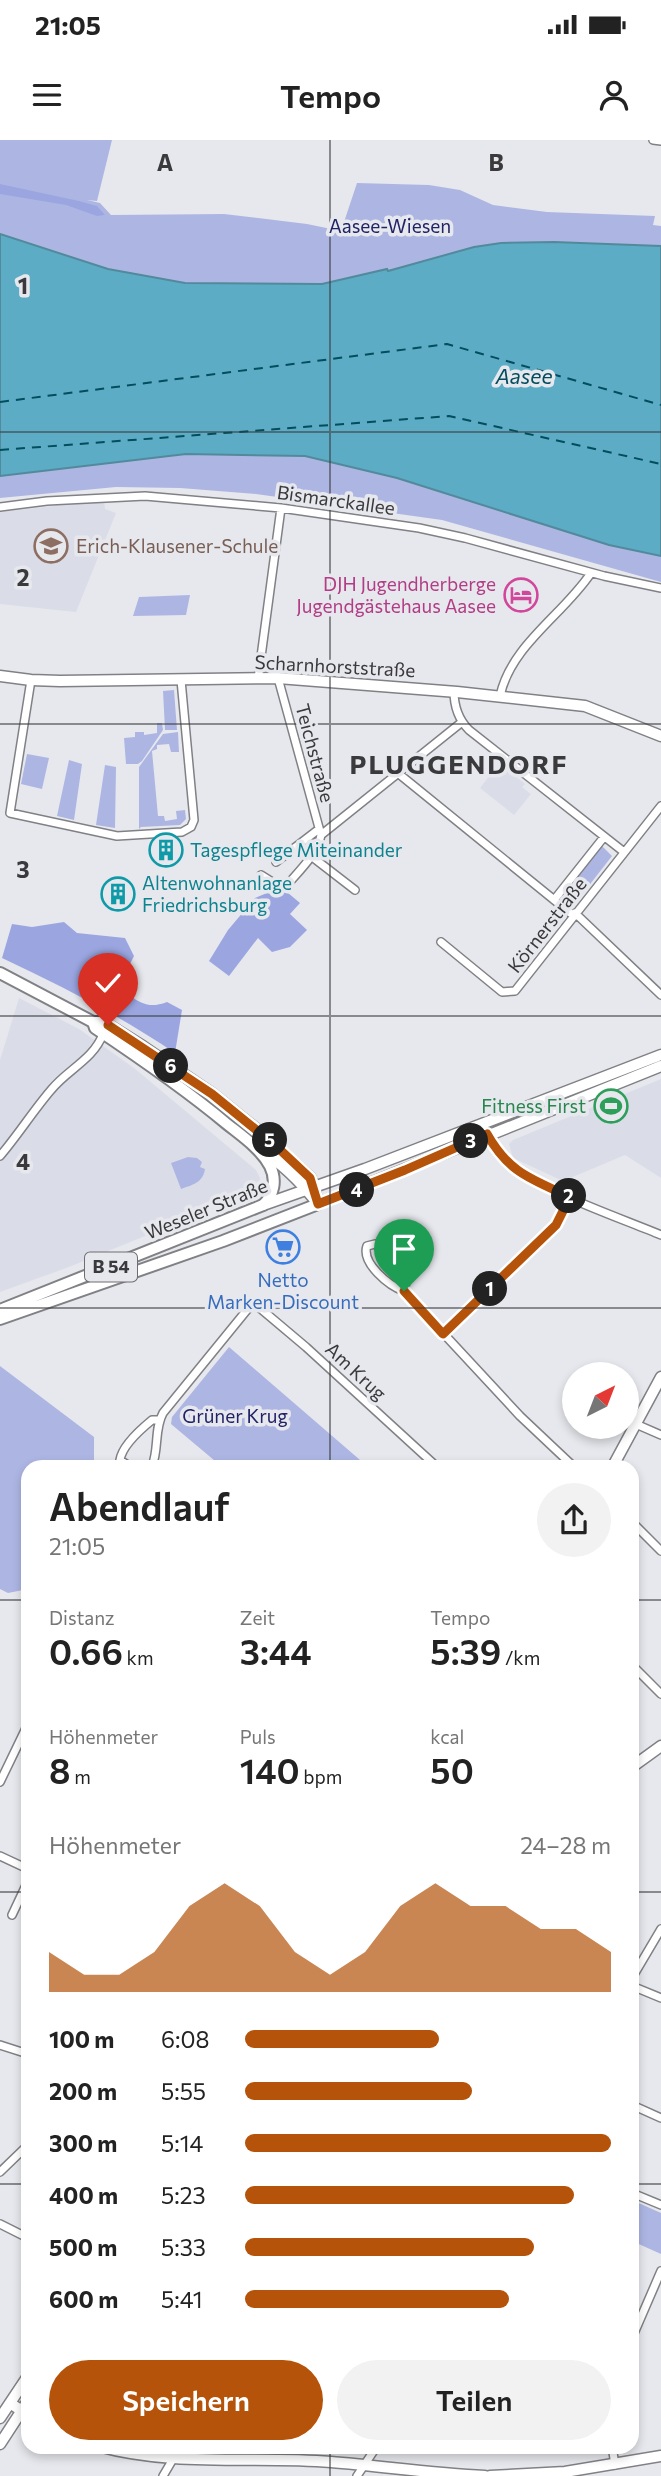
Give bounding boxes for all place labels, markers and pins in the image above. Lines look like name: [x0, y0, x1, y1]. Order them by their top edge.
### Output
school or university icon: Erich-Klausener-Schule: [32, 527, 70, 565]
place label: Erich-Klausener-Schule: [76, 534, 278, 557]
place label: DJH Jugendherberge Jugendgästehaus Aasee: [296, 572, 496, 617]
hotel icon: DJH Jugendherberge Jugendgästehaus Aasee: [502, 576, 540, 614]
building icon: Tagespflege Miteinander: [147, 831, 185, 869]
place label: Tagespflege Miteinander: [190, 838, 403, 861]
place label: Altenwohnanlage Friedrichsburg: [142, 871, 292, 916]
building icon: Altenwohnanlage Friedrichsburg: [99, 875, 137, 913]
pin: [78, 953, 138, 1025]
pin: 6: [154, 1048, 188, 1084]
sports icon: Fitness First: [592, 1087, 630, 1125]
place label: Fitness First: [481, 1094, 586, 1117]
pin: 5: [252, 1122, 288, 1158]
pin: 3: [454, 1124, 489, 1158]
pin: 4: [340, 1172, 374, 1208]
pin: 2: [552, 1178, 586, 1214]
pin: [374, 1219, 434, 1291]
supermarket icon: Netto Marken-Discount: [264, 1228, 302, 1266]
place label: Netto Marken-Discount: [207, 1268, 359, 1313]
pin: 1: [472, 1272, 508, 1306]

